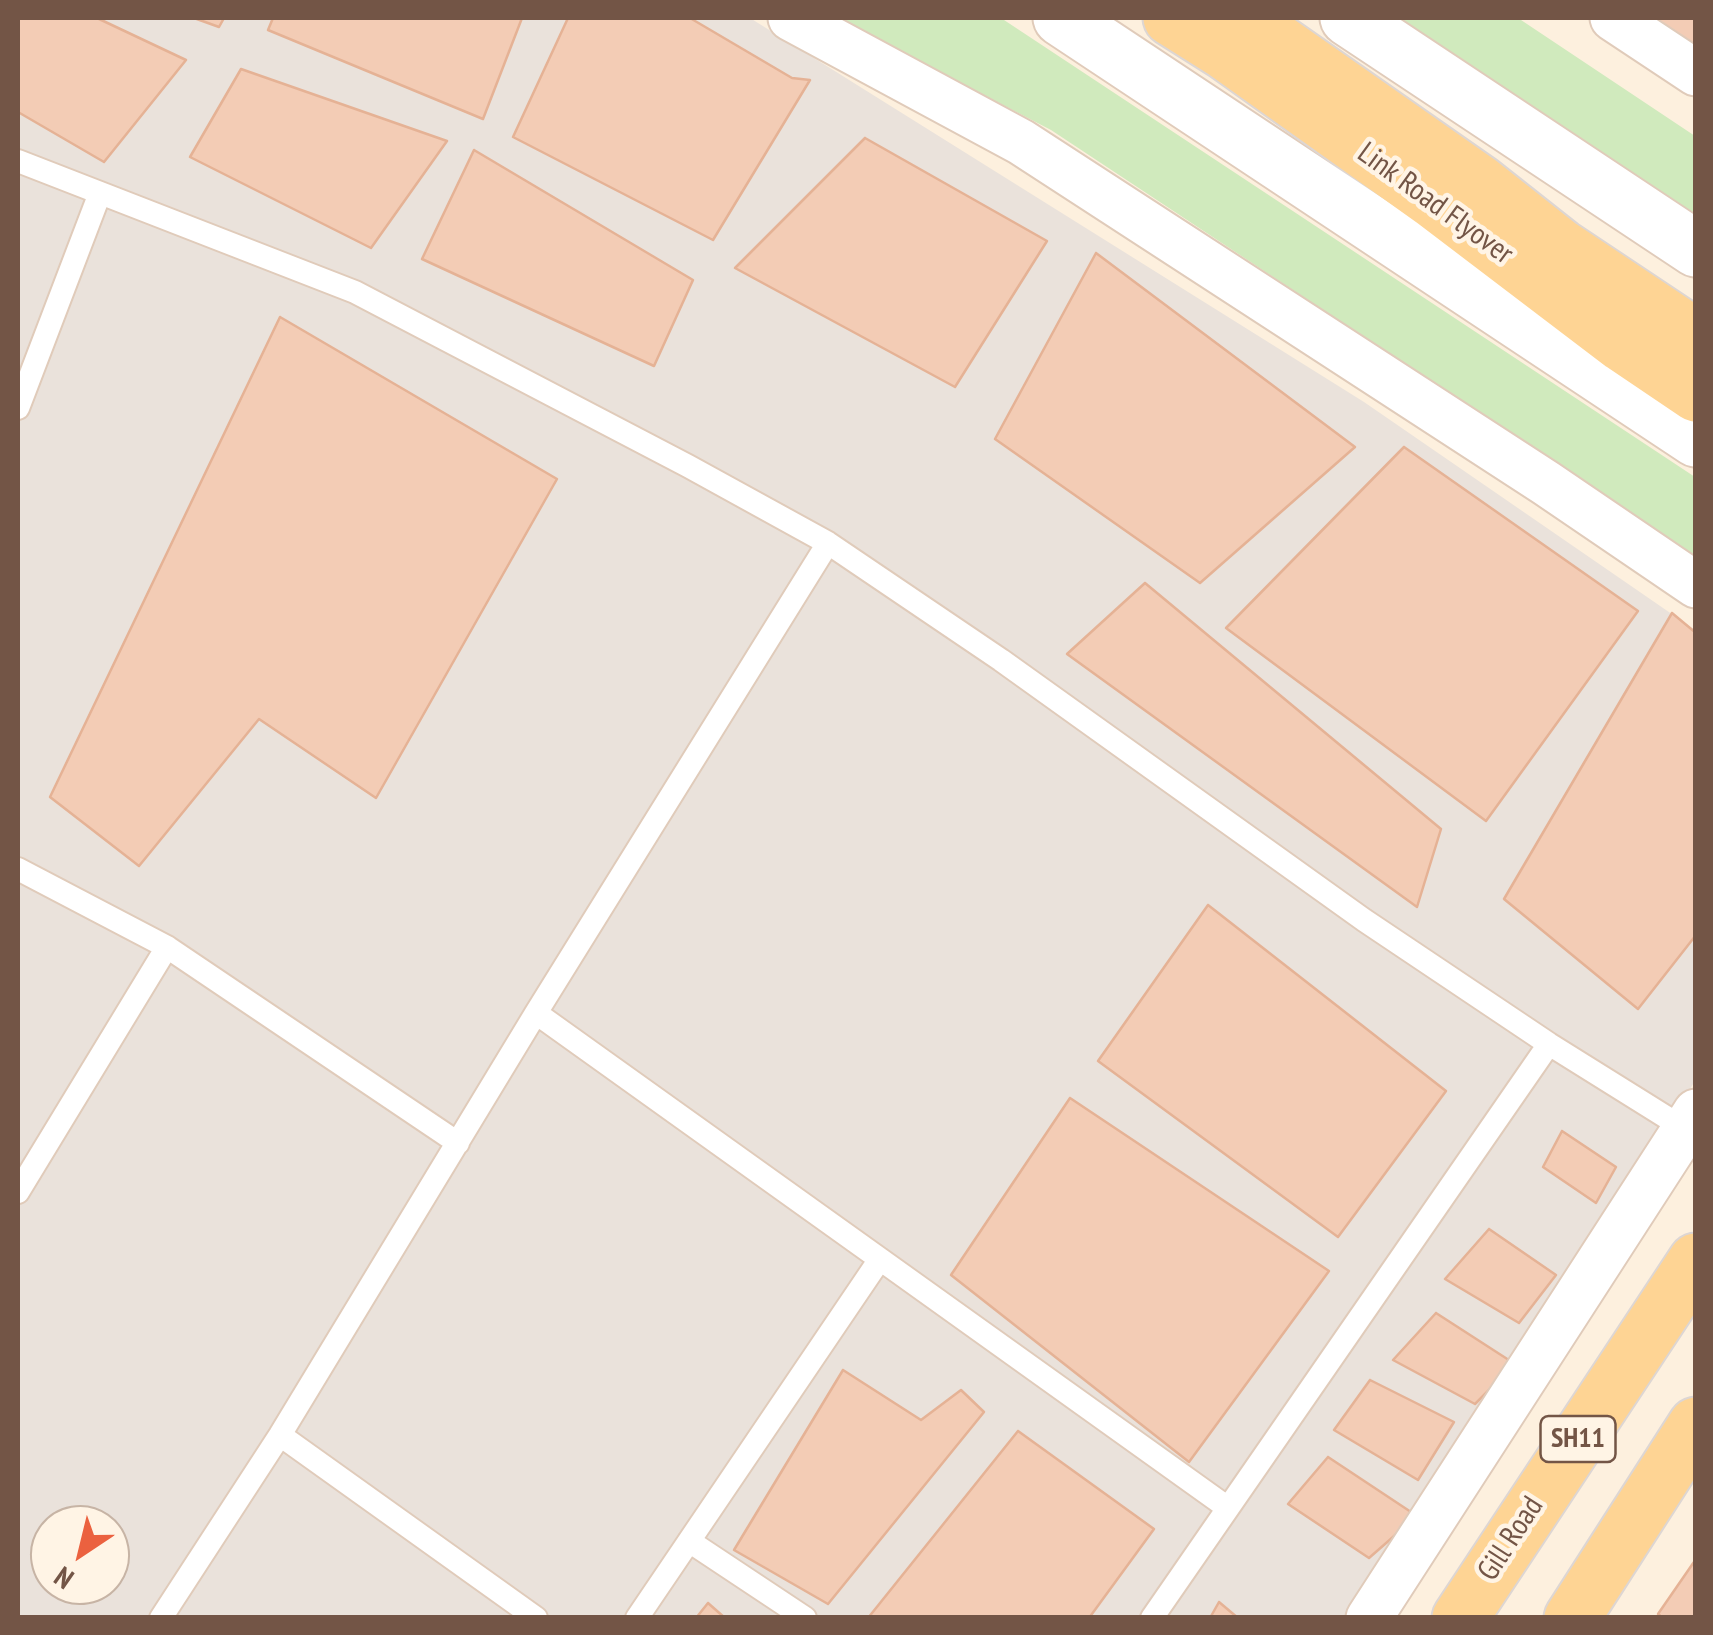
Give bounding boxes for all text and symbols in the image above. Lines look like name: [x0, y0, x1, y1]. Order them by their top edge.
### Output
street label: Link Road Flyover: [1350, 136, 1520, 272]
road number: SH11: [1540, 1416, 1616, 1462]
street label: Gill Road: [1471, 1490, 1551, 1588]
north arrow: [30, 1505, 130, 1605]
text: N: [47, 1559, 80, 1598]

